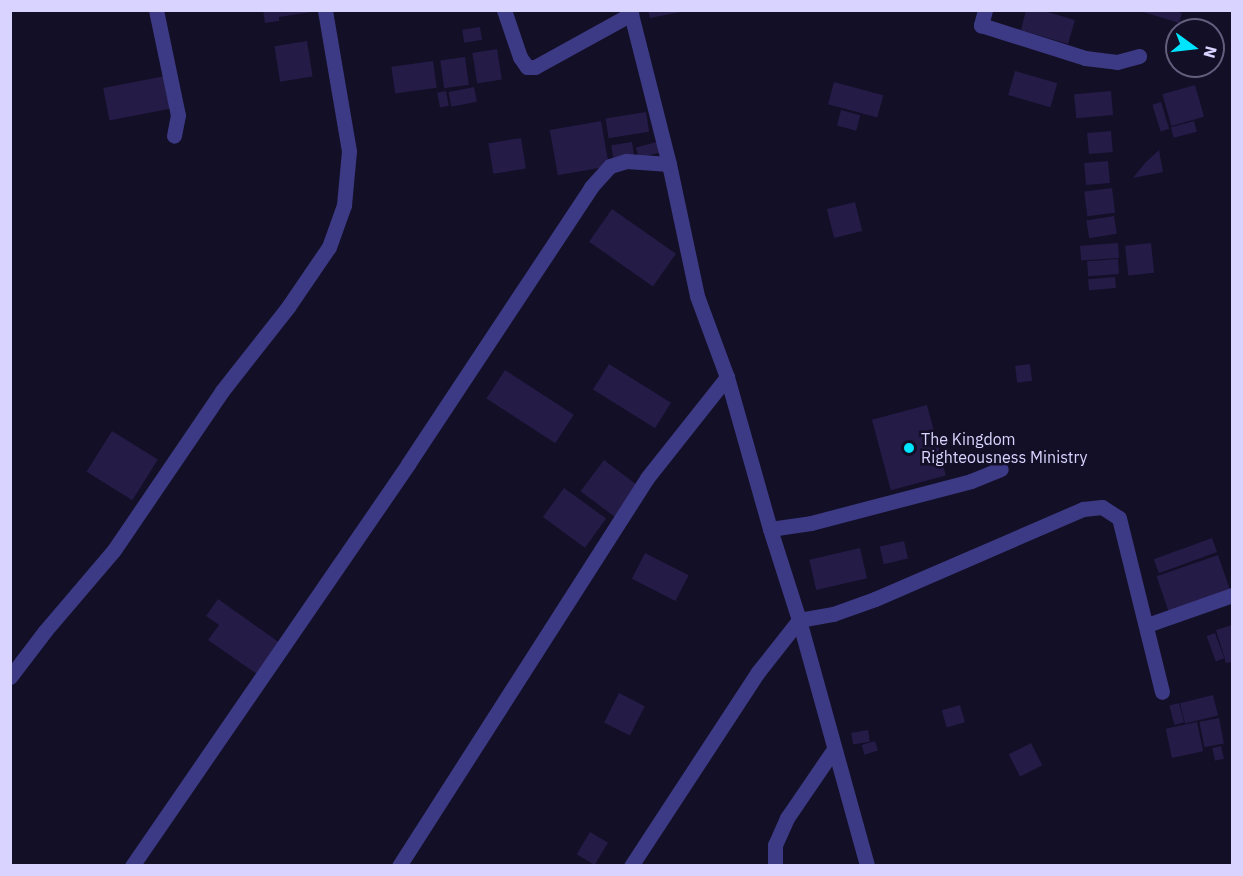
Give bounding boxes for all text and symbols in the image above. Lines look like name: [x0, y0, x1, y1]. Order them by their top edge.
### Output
north arrow: [1165, 18, 1225, 78]
text: N: [1199, 44, 1222, 60]
place label: The Kingdom Righteousness Ministry: [921, 429, 1087, 467]
marker: The Kingdom Righteousness Ministry: [902, 441, 916, 455]

